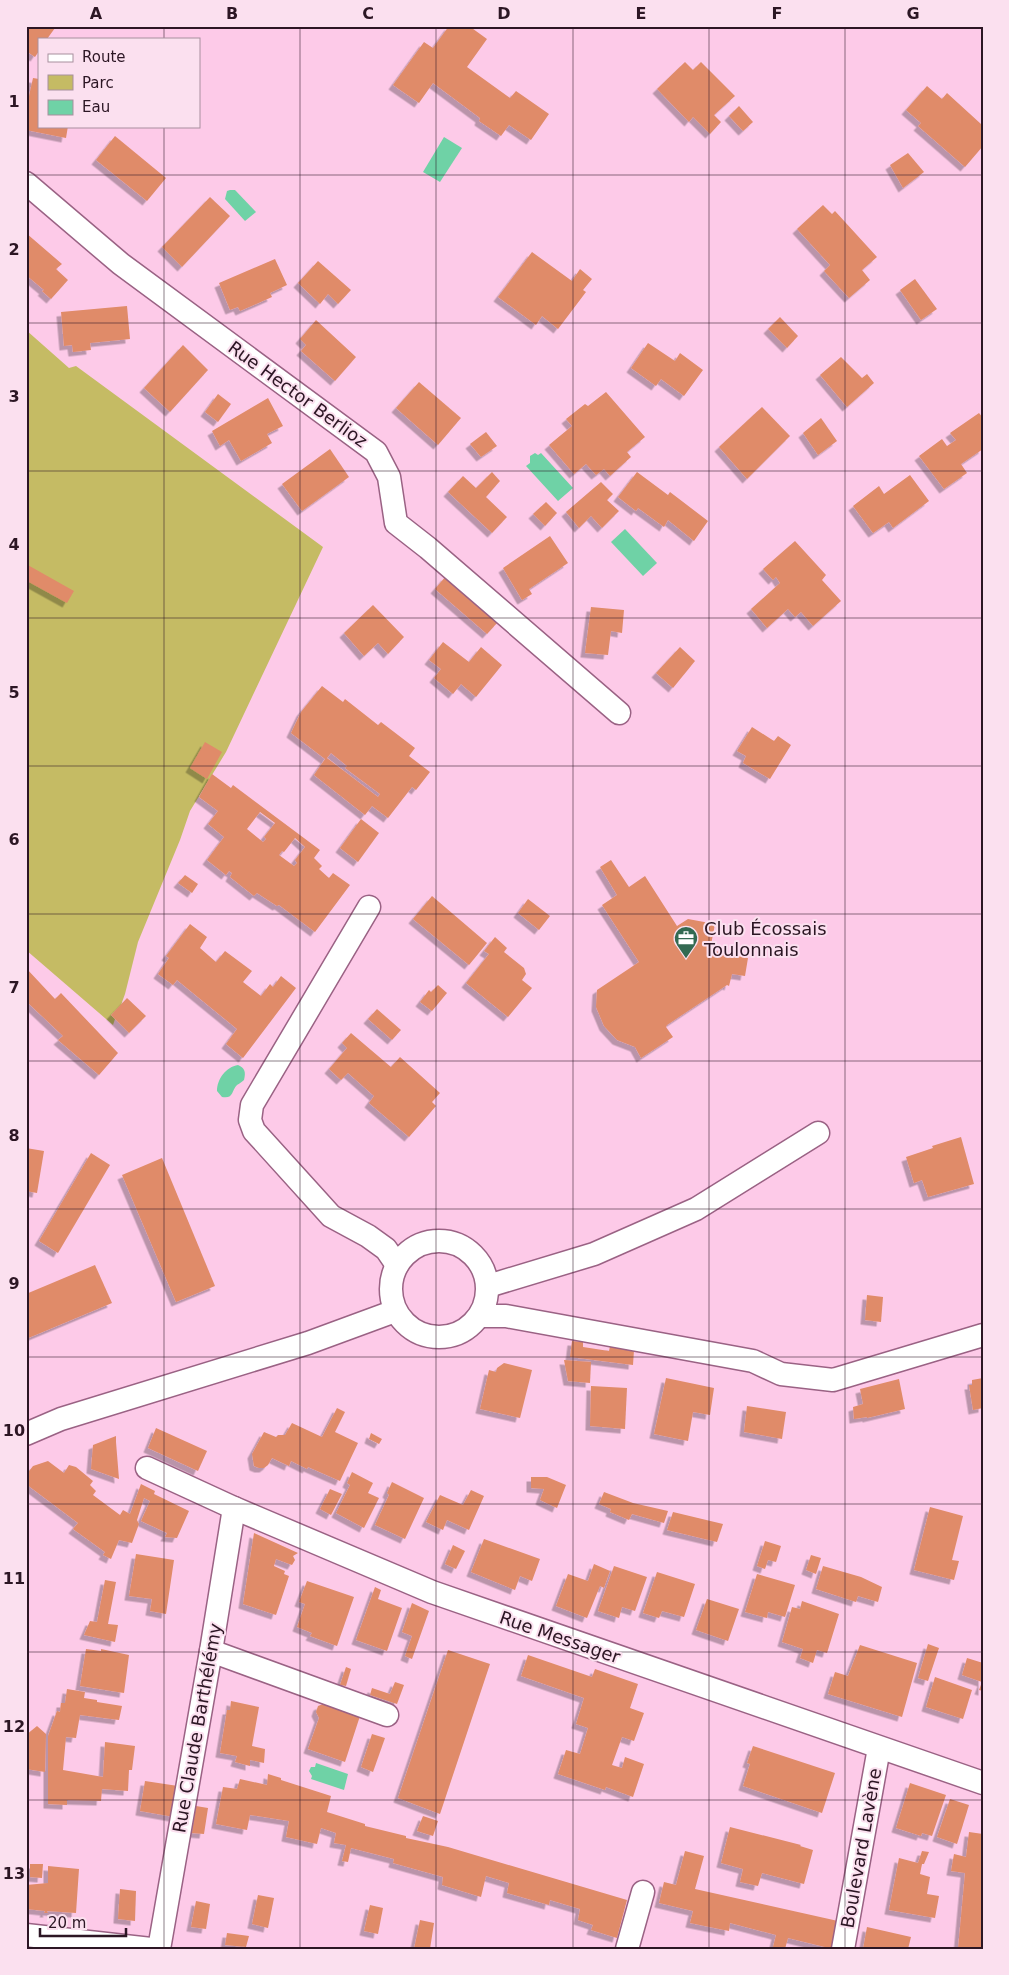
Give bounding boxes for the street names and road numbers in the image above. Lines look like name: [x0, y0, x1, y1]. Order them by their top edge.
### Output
street label: Rue Hector Berlioz: [224, 336, 372, 452]
street label: Rue Messager: [497, 1607, 624, 1668]
street label: Rue Claude Barthélémy: [168, 1621, 226, 1835]
street label: Boulevard Lavène: [837, 1766, 885, 1930]

